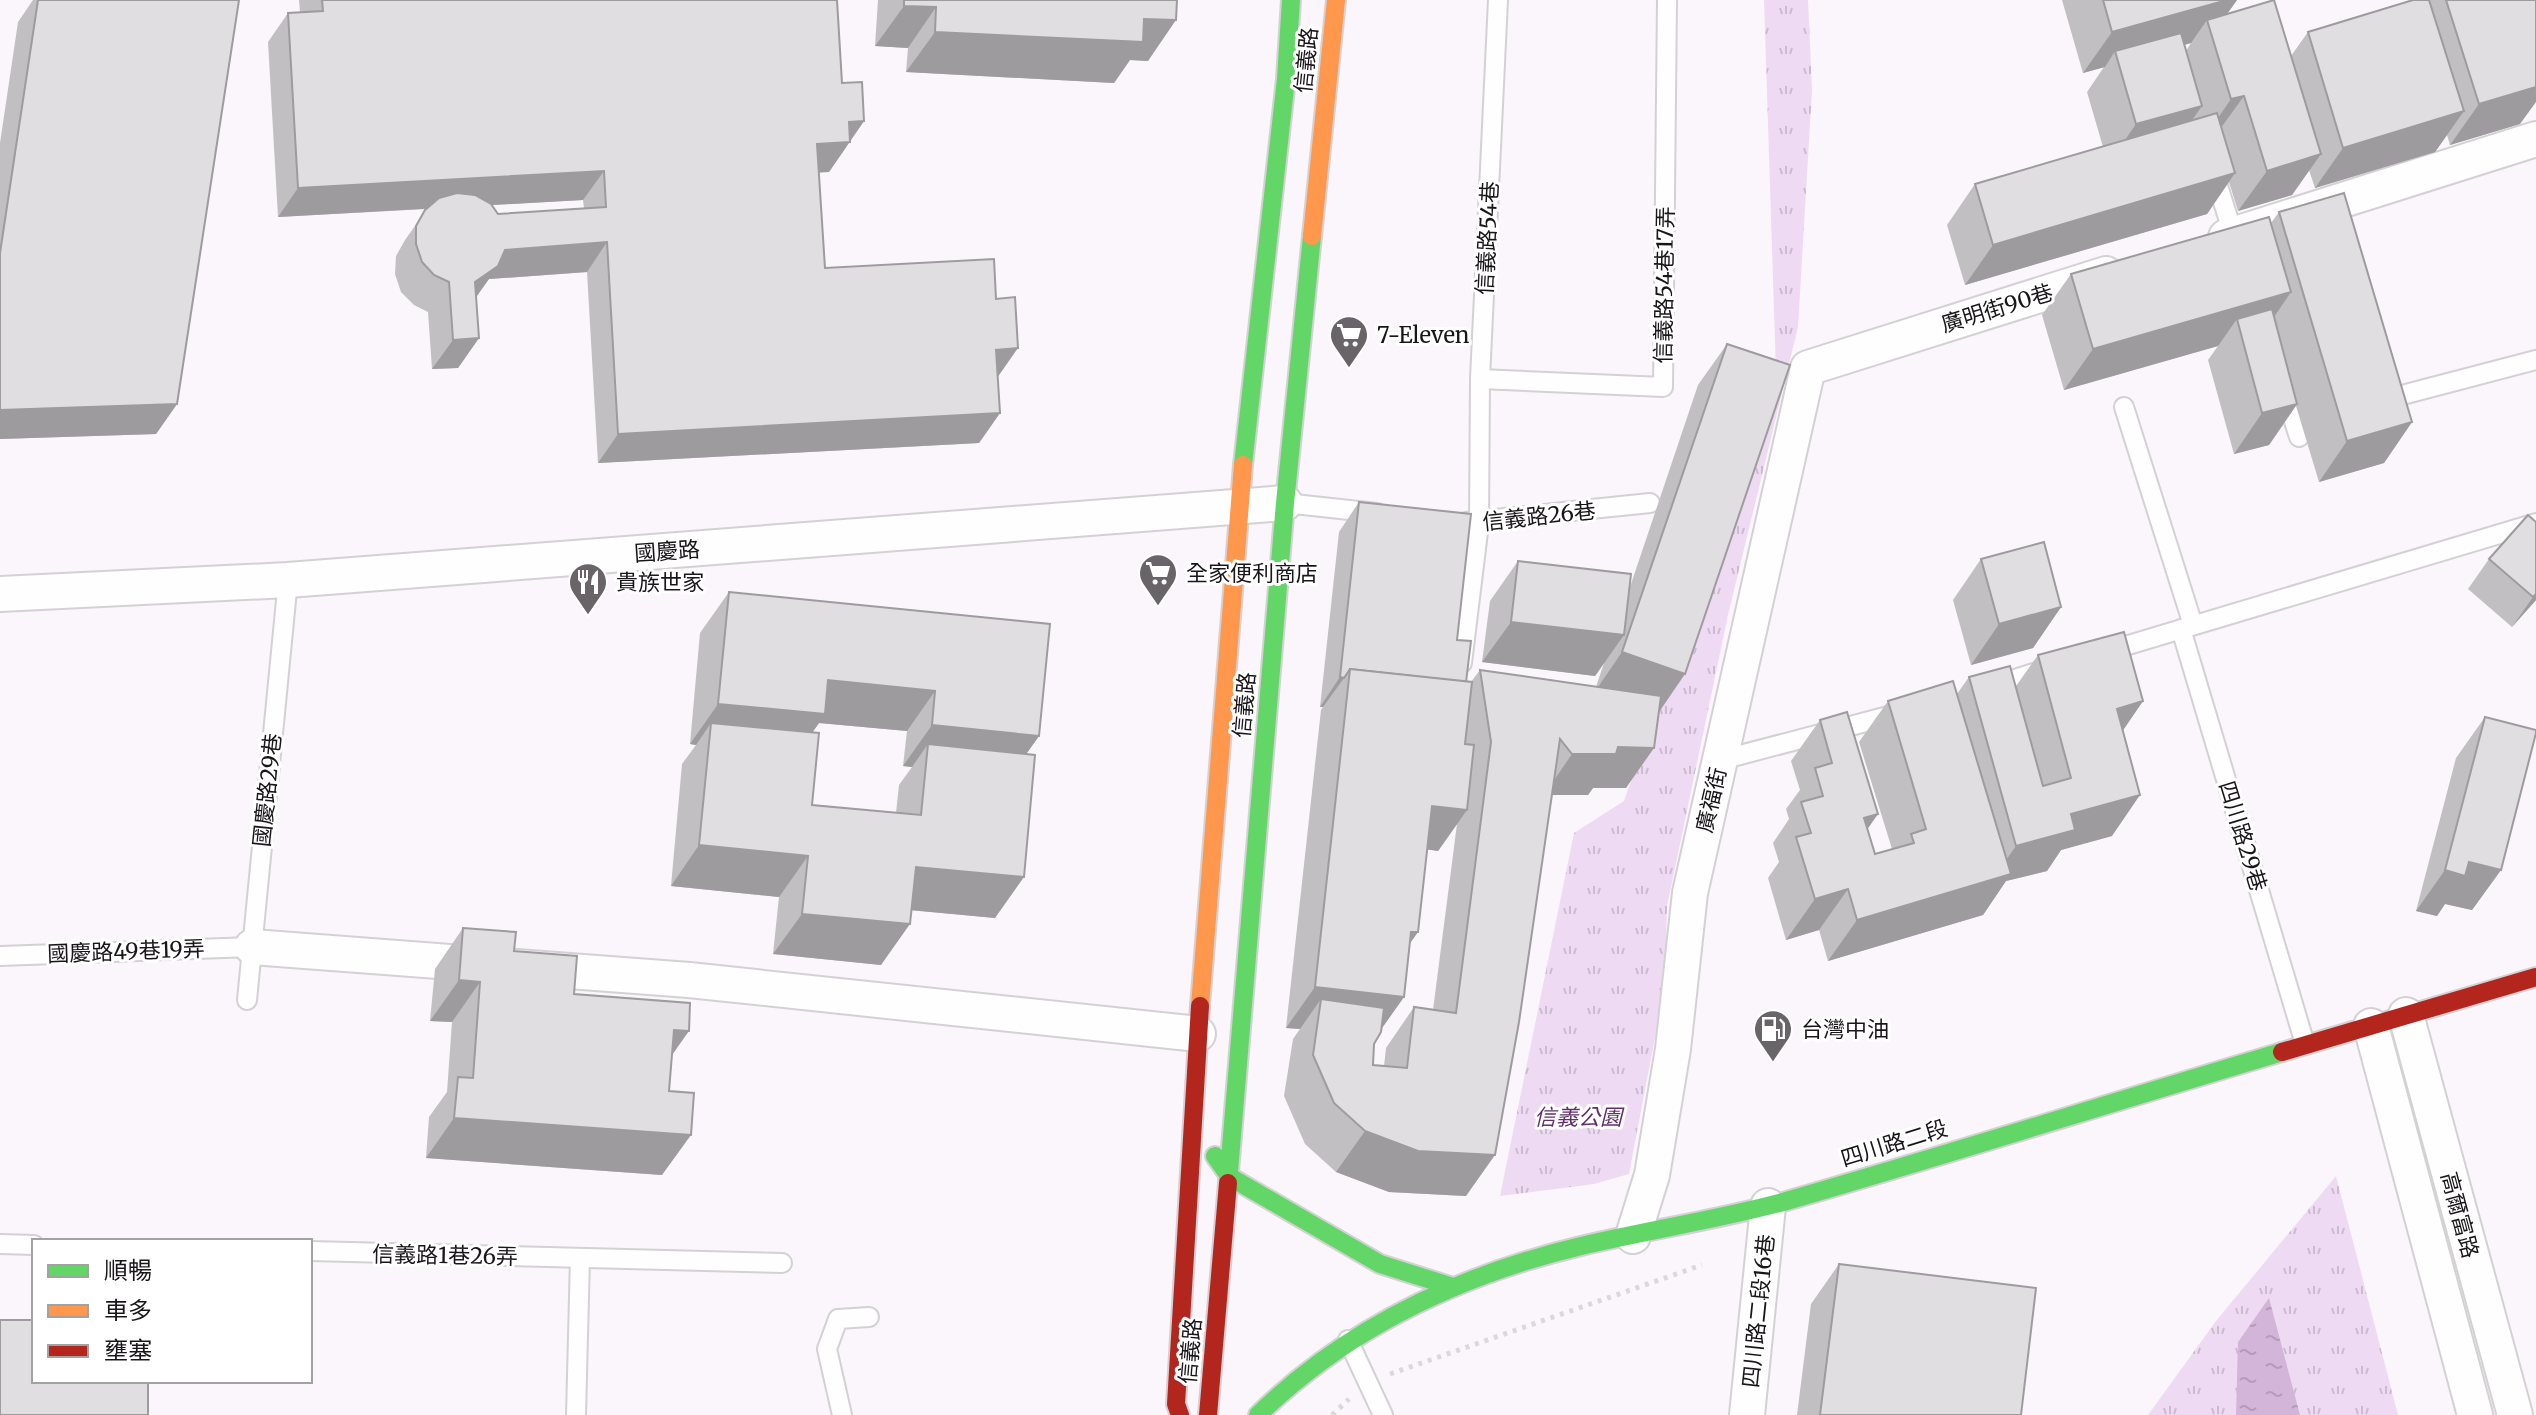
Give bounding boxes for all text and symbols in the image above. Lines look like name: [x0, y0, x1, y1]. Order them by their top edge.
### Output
street label: 信義路: [1289, 26, 1323, 94]
street label: 信義路54巷: [1470, 180, 1504, 296]
street label: 信義路54巷17弄: [1649, 206, 1679, 364]
street label: 廣明街90巷: [1938, 278, 2056, 338]
supermarket icon: 7-Eleven: [1328, 314, 1370, 369]
place label: 7-Eleven: [1377, 321, 1470, 349]
street label: 信義路26巷: [1481, 496, 1597, 536]
street label: 國慶路: [633, 535, 701, 567]
supermarket icon: 全家便利商店: [1137, 552, 1179, 607]
place label: 全家便利商店: [1186, 559, 1318, 587]
restaurant icon: 貴族世家: [567, 561, 609, 616]
place label: 貴族世家: [616, 568, 704, 596]
street label: 信義路: [1227, 671, 1261, 739]
street label: 國慶路29巷: [247, 732, 287, 848]
street label: 廣福街: [1690, 765, 1732, 835]
street label: 四川路29巷: [2213, 777, 2273, 895]
street label: 國慶路49巷19弄: [47, 934, 205, 968]
fuel station icon: 台灣中油: [1752, 1008, 1794, 1063]
place label: 台灣中油: [1801, 1015, 1889, 1043]
park label: 信義公園: [1534, 1103, 1625, 1131]
street label: 四川路二段: [1837, 1114, 1951, 1172]
street label: 高爾富路: [2435, 1169, 2485, 1261]
street label: 四川路二段16巷: [1736, 1233, 1780, 1389]
legend: [32, 1239, 312, 1383]
street label: 信義路1巷26弄: [372, 1240, 518, 1270]
text: 順暢: [104, 1255, 152, 1286]
text: 車多: [104, 1295, 152, 1326]
street label: 信義路: [1173, 1317, 1207, 1385]
text: 壅塞: [104, 1335, 152, 1366]

